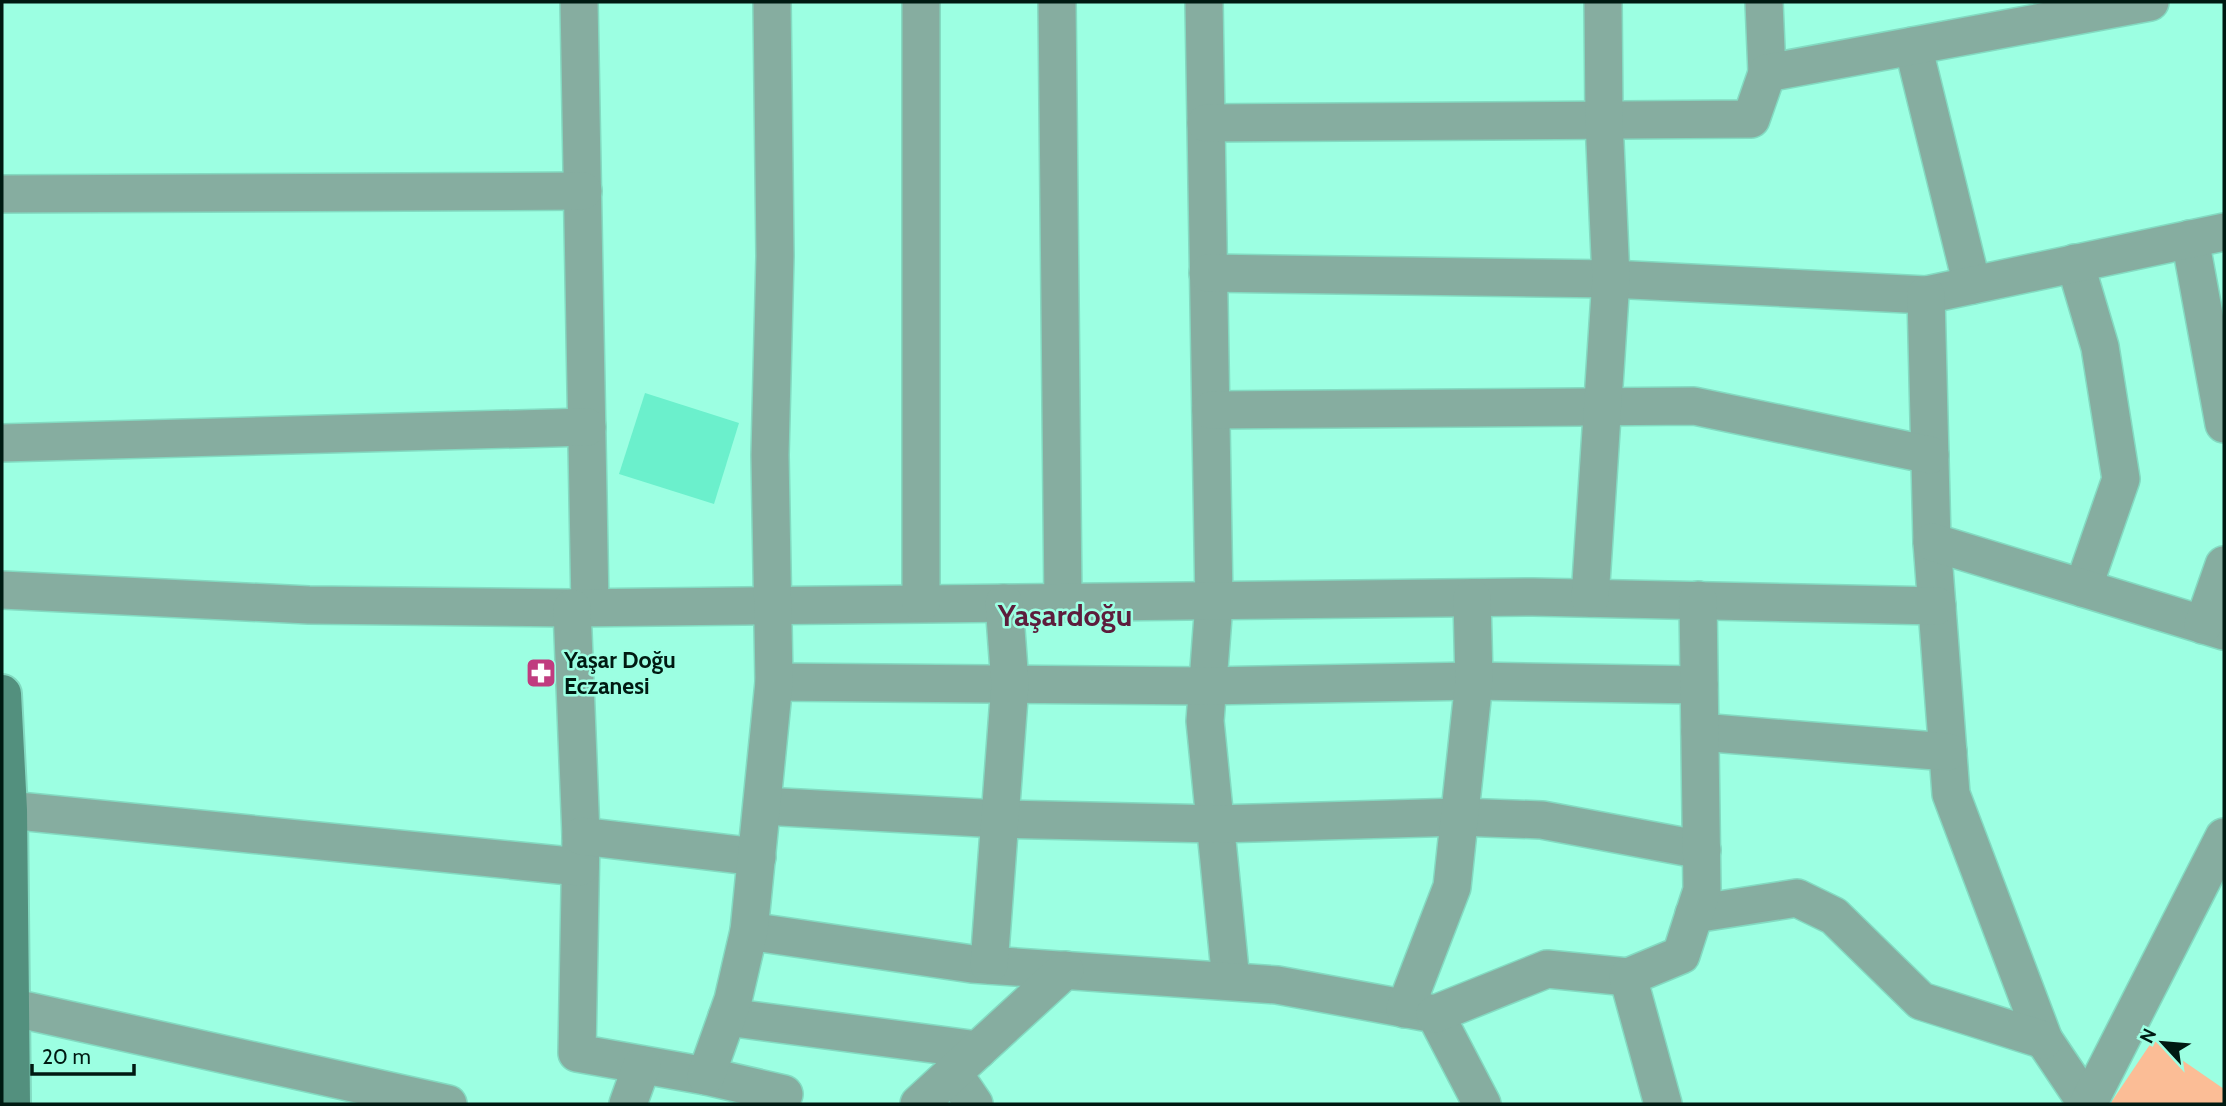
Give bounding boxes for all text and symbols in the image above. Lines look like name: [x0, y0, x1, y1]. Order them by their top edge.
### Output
district label: Yaşardoğu: [997, 597, 1132, 634]
place label: Yaşar Doğu Eczanesi: [563, 646, 676, 700]
pharmacy icon: Yaşar Doğu Eczanesi: [524, 656, 558, 690]
north arrow: [2128, 1008, 2198, 1078]
text: N: [2135, 1025, 2161, 1047]
scale bar: [32, 1032, 133, 1076]
text: 20 m: [42, 1044, 91, 1069]

